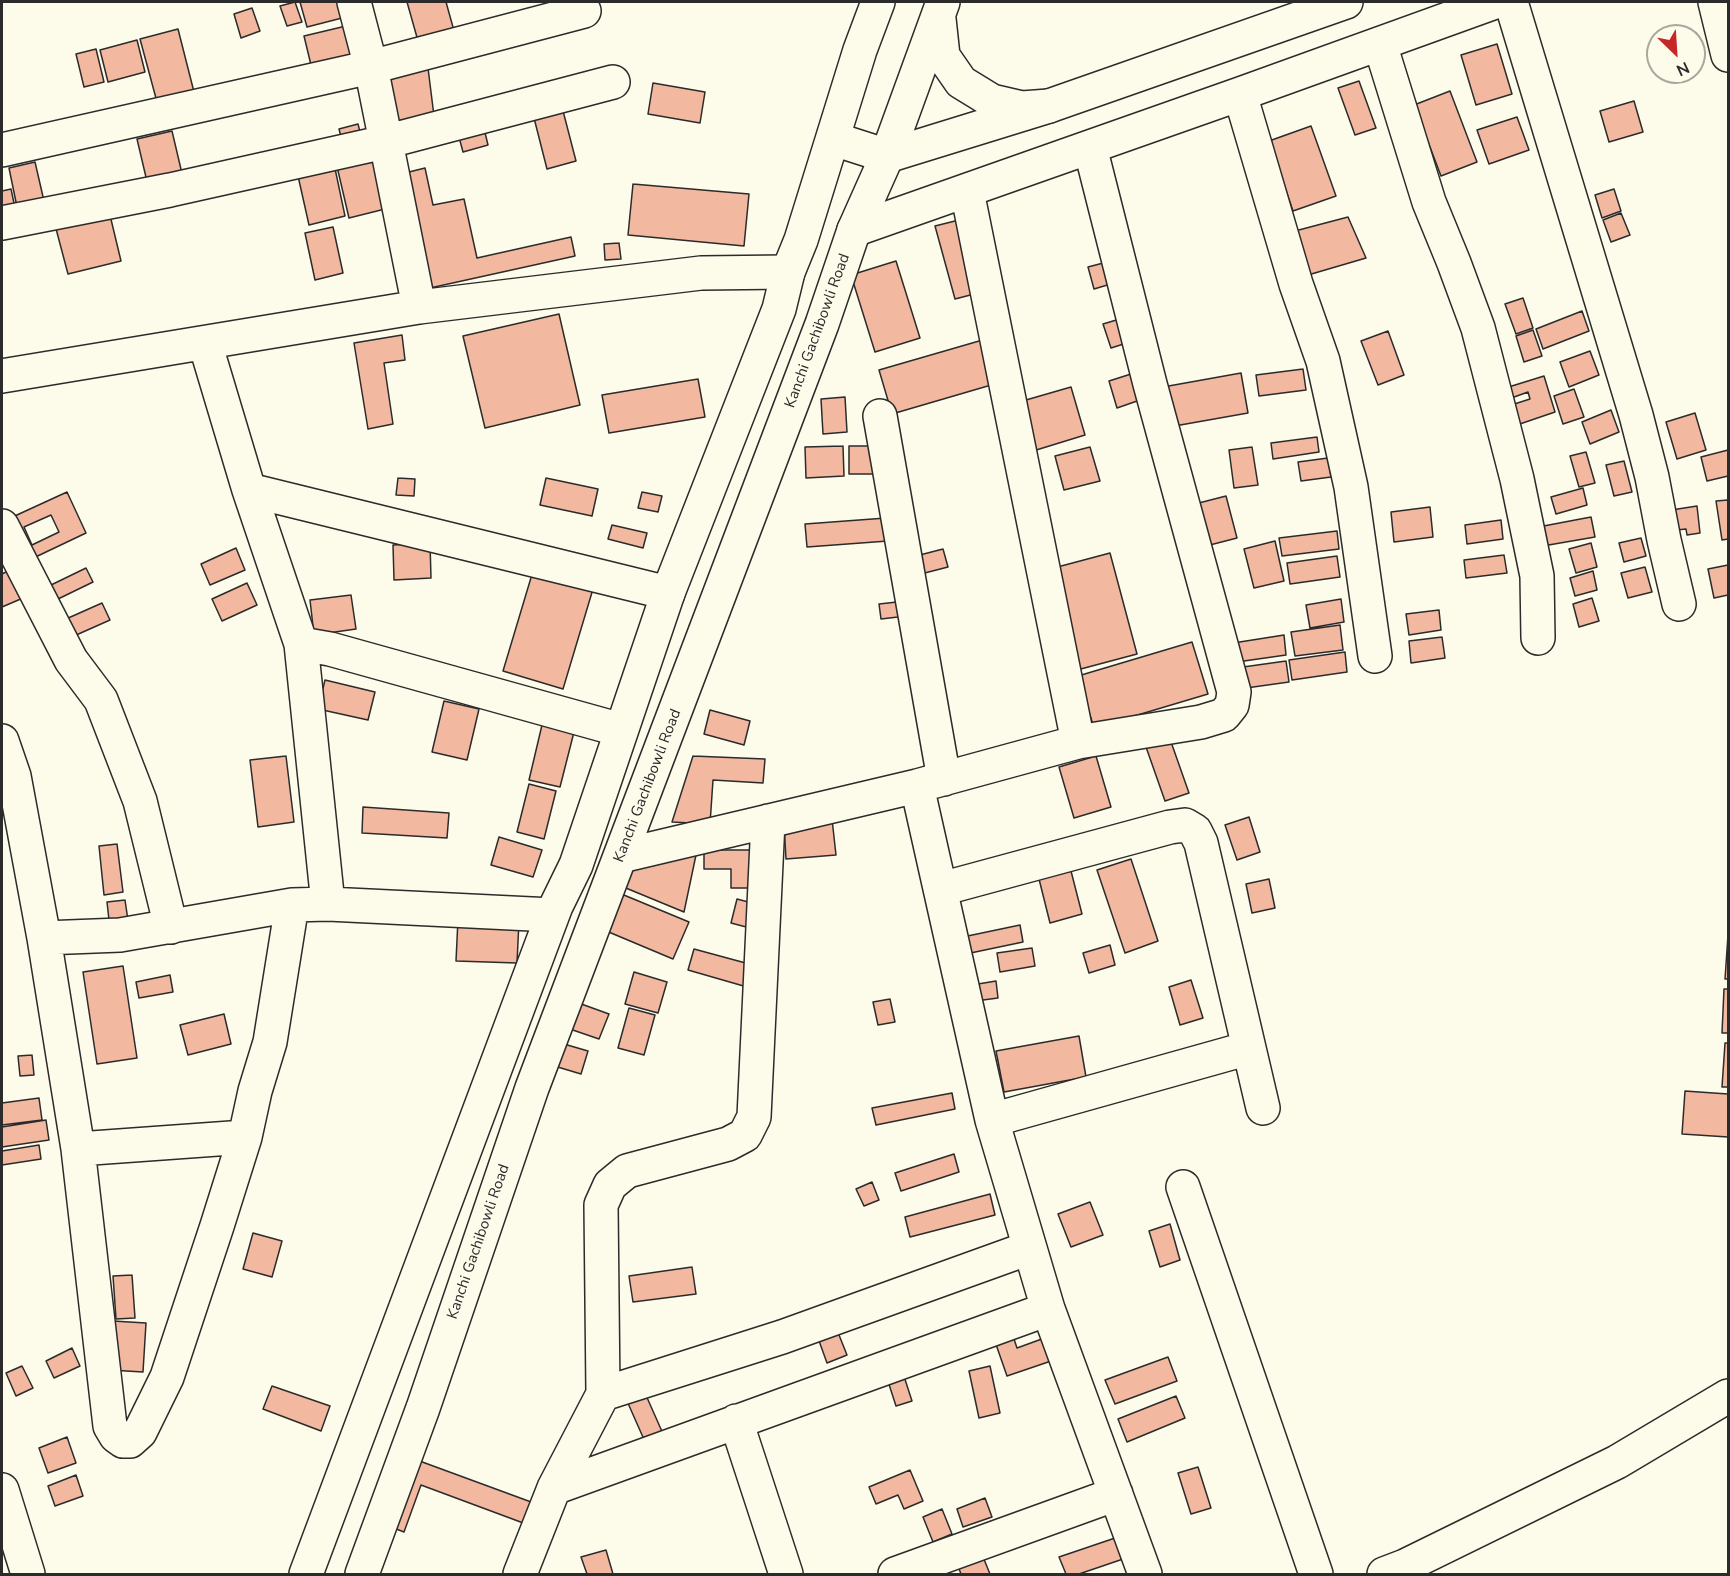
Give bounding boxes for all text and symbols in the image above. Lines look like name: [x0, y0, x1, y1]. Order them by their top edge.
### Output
north arrow: [1646, 24, 1706, 84]
text: N: [1673, 56, 1693, 81]
street label: Kanchi Gachibowli Road: [782, 251, 854, 411]
street label: Kanchi Gachibowli Road: [610, 707, 686, 865]
street label: Kanchi Gachibowli Road: [444, 1162, 514, 1322]

